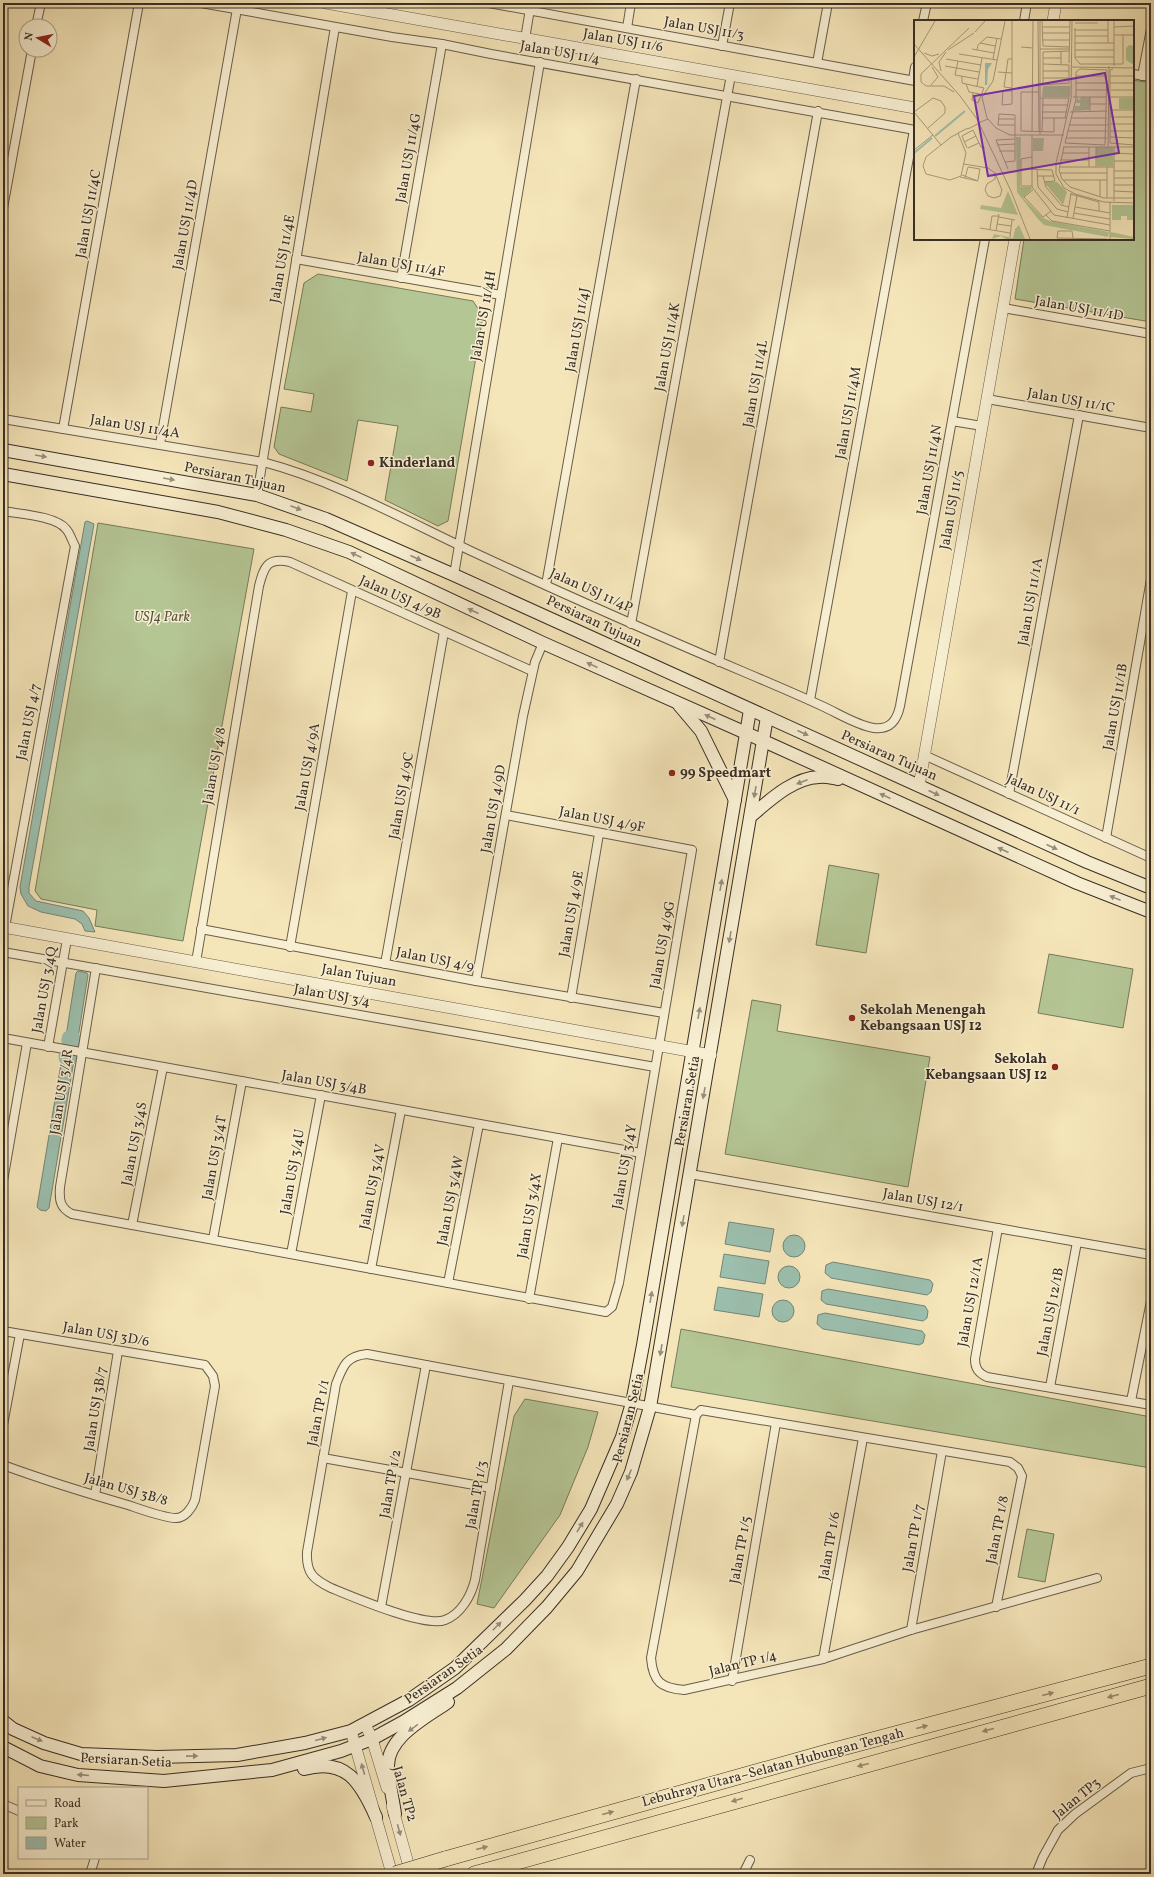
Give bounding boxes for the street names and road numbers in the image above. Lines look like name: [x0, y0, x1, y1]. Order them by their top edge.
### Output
street label: Jalan USJ 11/3: [662, 13, 746, 45]
street label: Jalan USJ 11/6: [581, 25, 665, 57]
street label: Jalan USJ 11/4: [518, 37, 602, 69]
street label: Jalan USJ 11/4G: [392, 111, 426, 205]
street label: Jalan USJ 11/4C: [72, 168, 106, 260]
street label: Jalan USJ 11/4D: [169, 178, 203, 272]
street label: Jalan USJ 11/4E: [266, 213, 300, 305]
street label: Jalan USJ 11/4F: [356, 248, 447, 282]
street label: Jalan USJ 11/4H: [467, 269, 501, 363]
street label: Jalan USJ 11/4J: [561, 286, 595, 374]
street label: Jalan USJ 11/1D: [1033, 292, 1125, 326]
street label: Jalan USJ 11/4K: [651, 300, 685, 393]
street label: Jalan USJ 11/4L: [739, 338, 773, 429]
street label: Jalan USJ 11/4M: [831, 365, 867, 461]
street label: Jalan USJ 11/1C: [1026, 384, 1116, 418]
street label: Jalan USJ 11/4A: [89, 411, 181, 444]
street label: Jalan USJ 11/4N: [913, 423, 947, 517]
street label: Persiaran Tujuan: [182, 458, 288, 498]
street label: Jalan USJ 11/5: [936, 469, 968, 551]
street label: Jalan USJ 11/1A: [1014, 556, 1048, 648]
street label: Jalan USJ 11/4P: [546, 564, 636, 618]
street label: Jalan USJ 4/9B: [356, 571, 444, 625]
street label: Persiaran Tujuan: [543, 591, 645, 653]
street label: Jalan USJ 11/1B: [1099, 662, 1133, 752]
street label: Jalan USJ 4/7: [12, 682, 46, 762]
street label: Jalan USJ 4/9A: [291, 721, 325, 813]
street label: Jalan USJ 4/8: [199, 726, 231, 806]
street label: Persiaran Tujuan: [838, 726, 940, 786]
street label: Jalan USJ 4/9C: [385, 751, 419, 841]
street label: Jalan USJ 4/9D: [477, 763, 511, 855]
street label: Jalan USJ 11/1: [1003, 770, 1083, 820]
street label: Jalan USJ 4/9F: [557, 802, 647, 838]
street label: Jalan USJ 4/9E: [555, 869, 589, 959]
street label: Jalan USJ 4/9G: [646, 899, 680, 991]
street label: Jalan USJ 4/9: [394, 943, 476, 977]
street label: Jalan USJ 3/4Q: [28, 944, 62, 1035]
street label: Jalan Tujuan: [320, 960, 398, 992]
street label: Jalan USJ 3/4: [292, 980, 372, 1012]
street label: Jalan USJ 3/4R: [46, 1047, 78, 1136]
street label: Persiaran Setia: [671, 1054, 705, 1148]
street label: Jalan USJ 3/4B: [280, 1066, 368, 1100]
street label: Jalan USJ 3/4S: [118, 1100, 152, 1188]
street label: Jalan USJ 3/4T: [198, 1114, 232, 1202]
street label: Jalan USJ 3/4Y: [608, 1123, 642, 1211]
street label: Jalan USJ 3/4U: [276, 1128, 310, 1216]
street label: Jalan USJ 3/4V: [355, 1142, 391, 1231]
street label: Jalan USJ 3/4W: [433, 1154, 469, 1248]
street label: Jalan USJ 3/4X: [513, 1172, 547, 1260]
street label: Jalan USJ 12/1: [881, 1185, 965, 1217]
street label: Jalan USJ 12/1A: [954, 1255, 988, 1349]
street label: Jalan USJ 12/1B: [1033, 1266, 1069, 1358]
street label: Jalan USJ 3D/6: [61, 1318, 151, 1352]
street label: Jalan USJ 3B/7: [80, 1365, 112, 1453]
street label: Persiaran Setia: [609, 1371, 649, 1465]
street label: Jalan TP 1/1: [303, 1378, 335, 1448]
street label: Jalan TP 1/2: [376, 1448, 406, 1520]
street label: Jalan TP 1/3: [462, 1459, 492, 1531]
street label: Jalan USJ 3B/8: [82, 1469, 170, 1511]
street label: Jalan TP 1/8: [982, 1494, 1014, 1566]
street label: Jalan TP 1/7: [899, 1502, 929, 1574]
street label: Jalan TP 1/6: [815, 1510, 845, 1582]
street label: Jalan TP 1/5: [726, 1515, 756, 1585]
street label: Persiaran Setia: [401, 1641, 487, 1709]
street label: Jalan TP 1/4: [707, 1646, 779, 1682]
street label: Lebuhraya Utara–Selatan Hubungan Tengah: [640, 1724, 906, 1812]
street label: Persiaran Setia: [80, 1749, 172, 1773]
street label: Jalan TP2: [387, 1764, 421, 1824]
street label: Jalan TP3: [1049, 1774, 1105, 1824]

